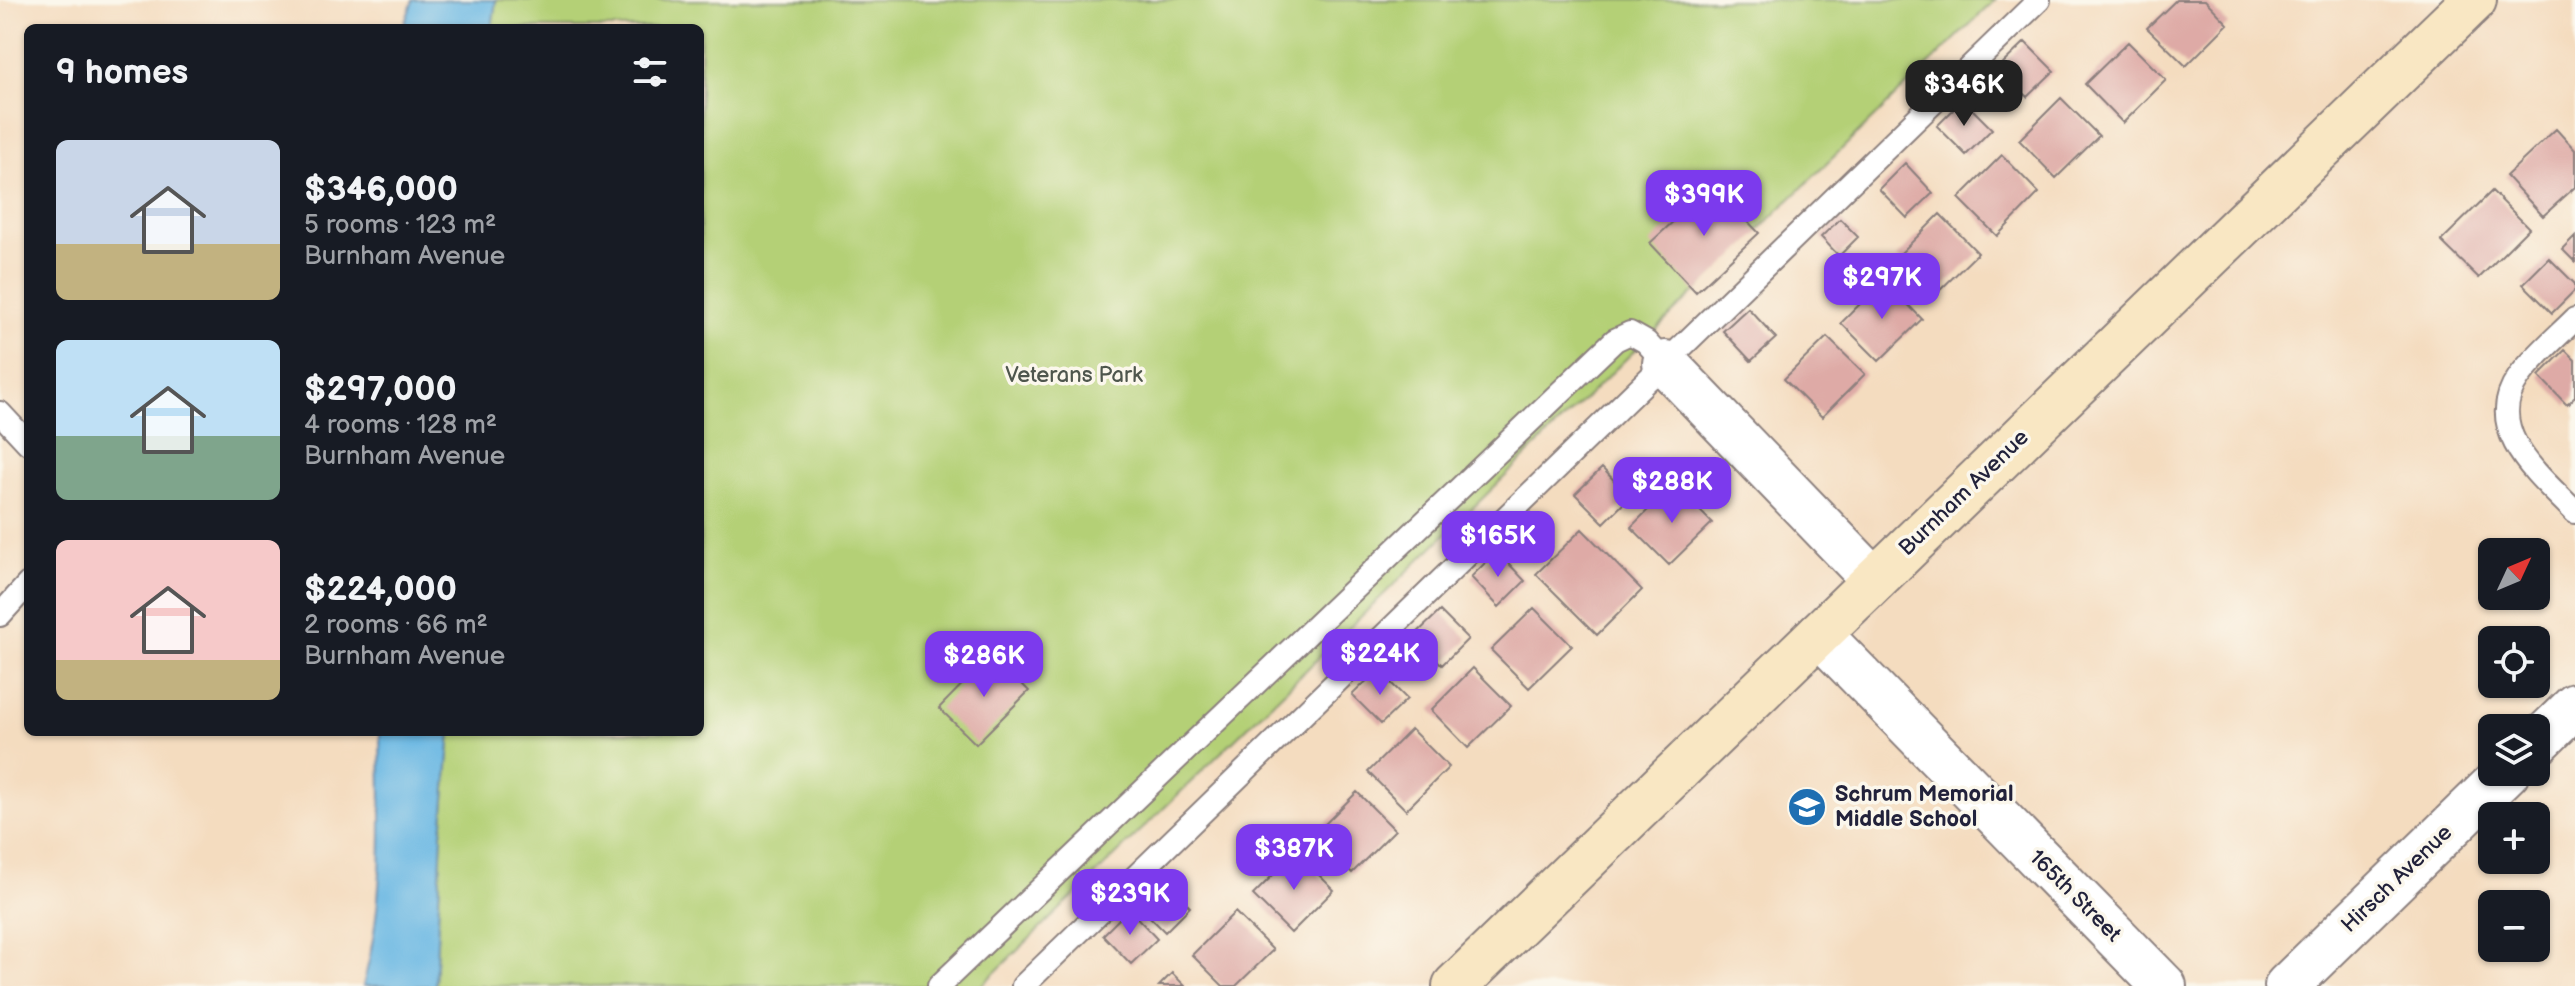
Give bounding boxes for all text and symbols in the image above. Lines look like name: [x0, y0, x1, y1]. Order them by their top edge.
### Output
icon: filters: [628, 50, 672, 94]
text: 9 homes: [56, 52, 188, 93]
pin: $346K: [1908, 60, 2020, 128]
text: $346K: [1923, 70, 2005, 101]
text: $346,000: [304, 169, 458, 210]
pin: $399K: [1648, 170, 1760, 238]
icon: home: [120, 172, 216, 268]
text: $399K: [1664, 180, 1744, 211]
text: 5 rooms · 123 m²: [304, 210, 496, 241]
text: Burnham Avenue: [304, 241, 505, 272]
pin: $297K: [1826, 253, 1938, 321]
text: $297K: [1842, 263, 1922, 294]
park label: Veterans Park: [1005, 362, 1143, 389]
text: $297,000: [304, 369, 457, 410]
icon: home: [120, 372, 216, 468]
text: 4 rooms · 128 m²: [304, 410, 497, 441]
street label: Burnham Avenue: [1893, 424, 2035, 562]
text: Burnham Avenue: [304, 441, 505, 472]
pin: $288K: [1616, 457, 1728, 525]
text: $288K: [1631, 467, 1713, 498]
pin: $165K: [1442, 511, 1554, 579]
text: $165K: [1460, 521, 1536, 552]
north arrow: [2478, 538, 2550, 610]
map controls: [2478, 538, 2550, 962]
text: $224,000: [304, 569, 457, 610]
icon: home: [120, 572, 216, 668]
text: 2 rooms · 66 m²: [304, 610, 488, 641]
button: locate: [2478, 626, 2550, 698]
pin: $224K: [1324, 629, 1436, 697]
pin: $286K: [928, 631, 1040, 699]
text: $224K: [1340, 639, 1420, 670]
text: Burnham Avenue: [304, 641, 505, 672]
text: $286K: [943, 641, 1025, 672]
button: layers: [2478, 714, 2550, 786]
place label: Schrum Memorial Middle School: [1835, 781, 2013, 833]
school or university icon: Schrum Memorial Middle School: [1786, 786, 1828, 828]
button: +: [2478, 802, 2550, 874]
street label: Hirsch Avenue: [2336, 819, 2458, 939]
pin: $387K: [1238, 824, 1350, 892]
text: $387K: [1254, 834, 1334, 865]
street label: 165th Street: [2023, 844, 2127, 948]
pin: $239K: [1074, 869, 1186, 937]
text: $239K: [1090, 879, 1170, 910]
button: −: [2478, 890, 2550, 962]

